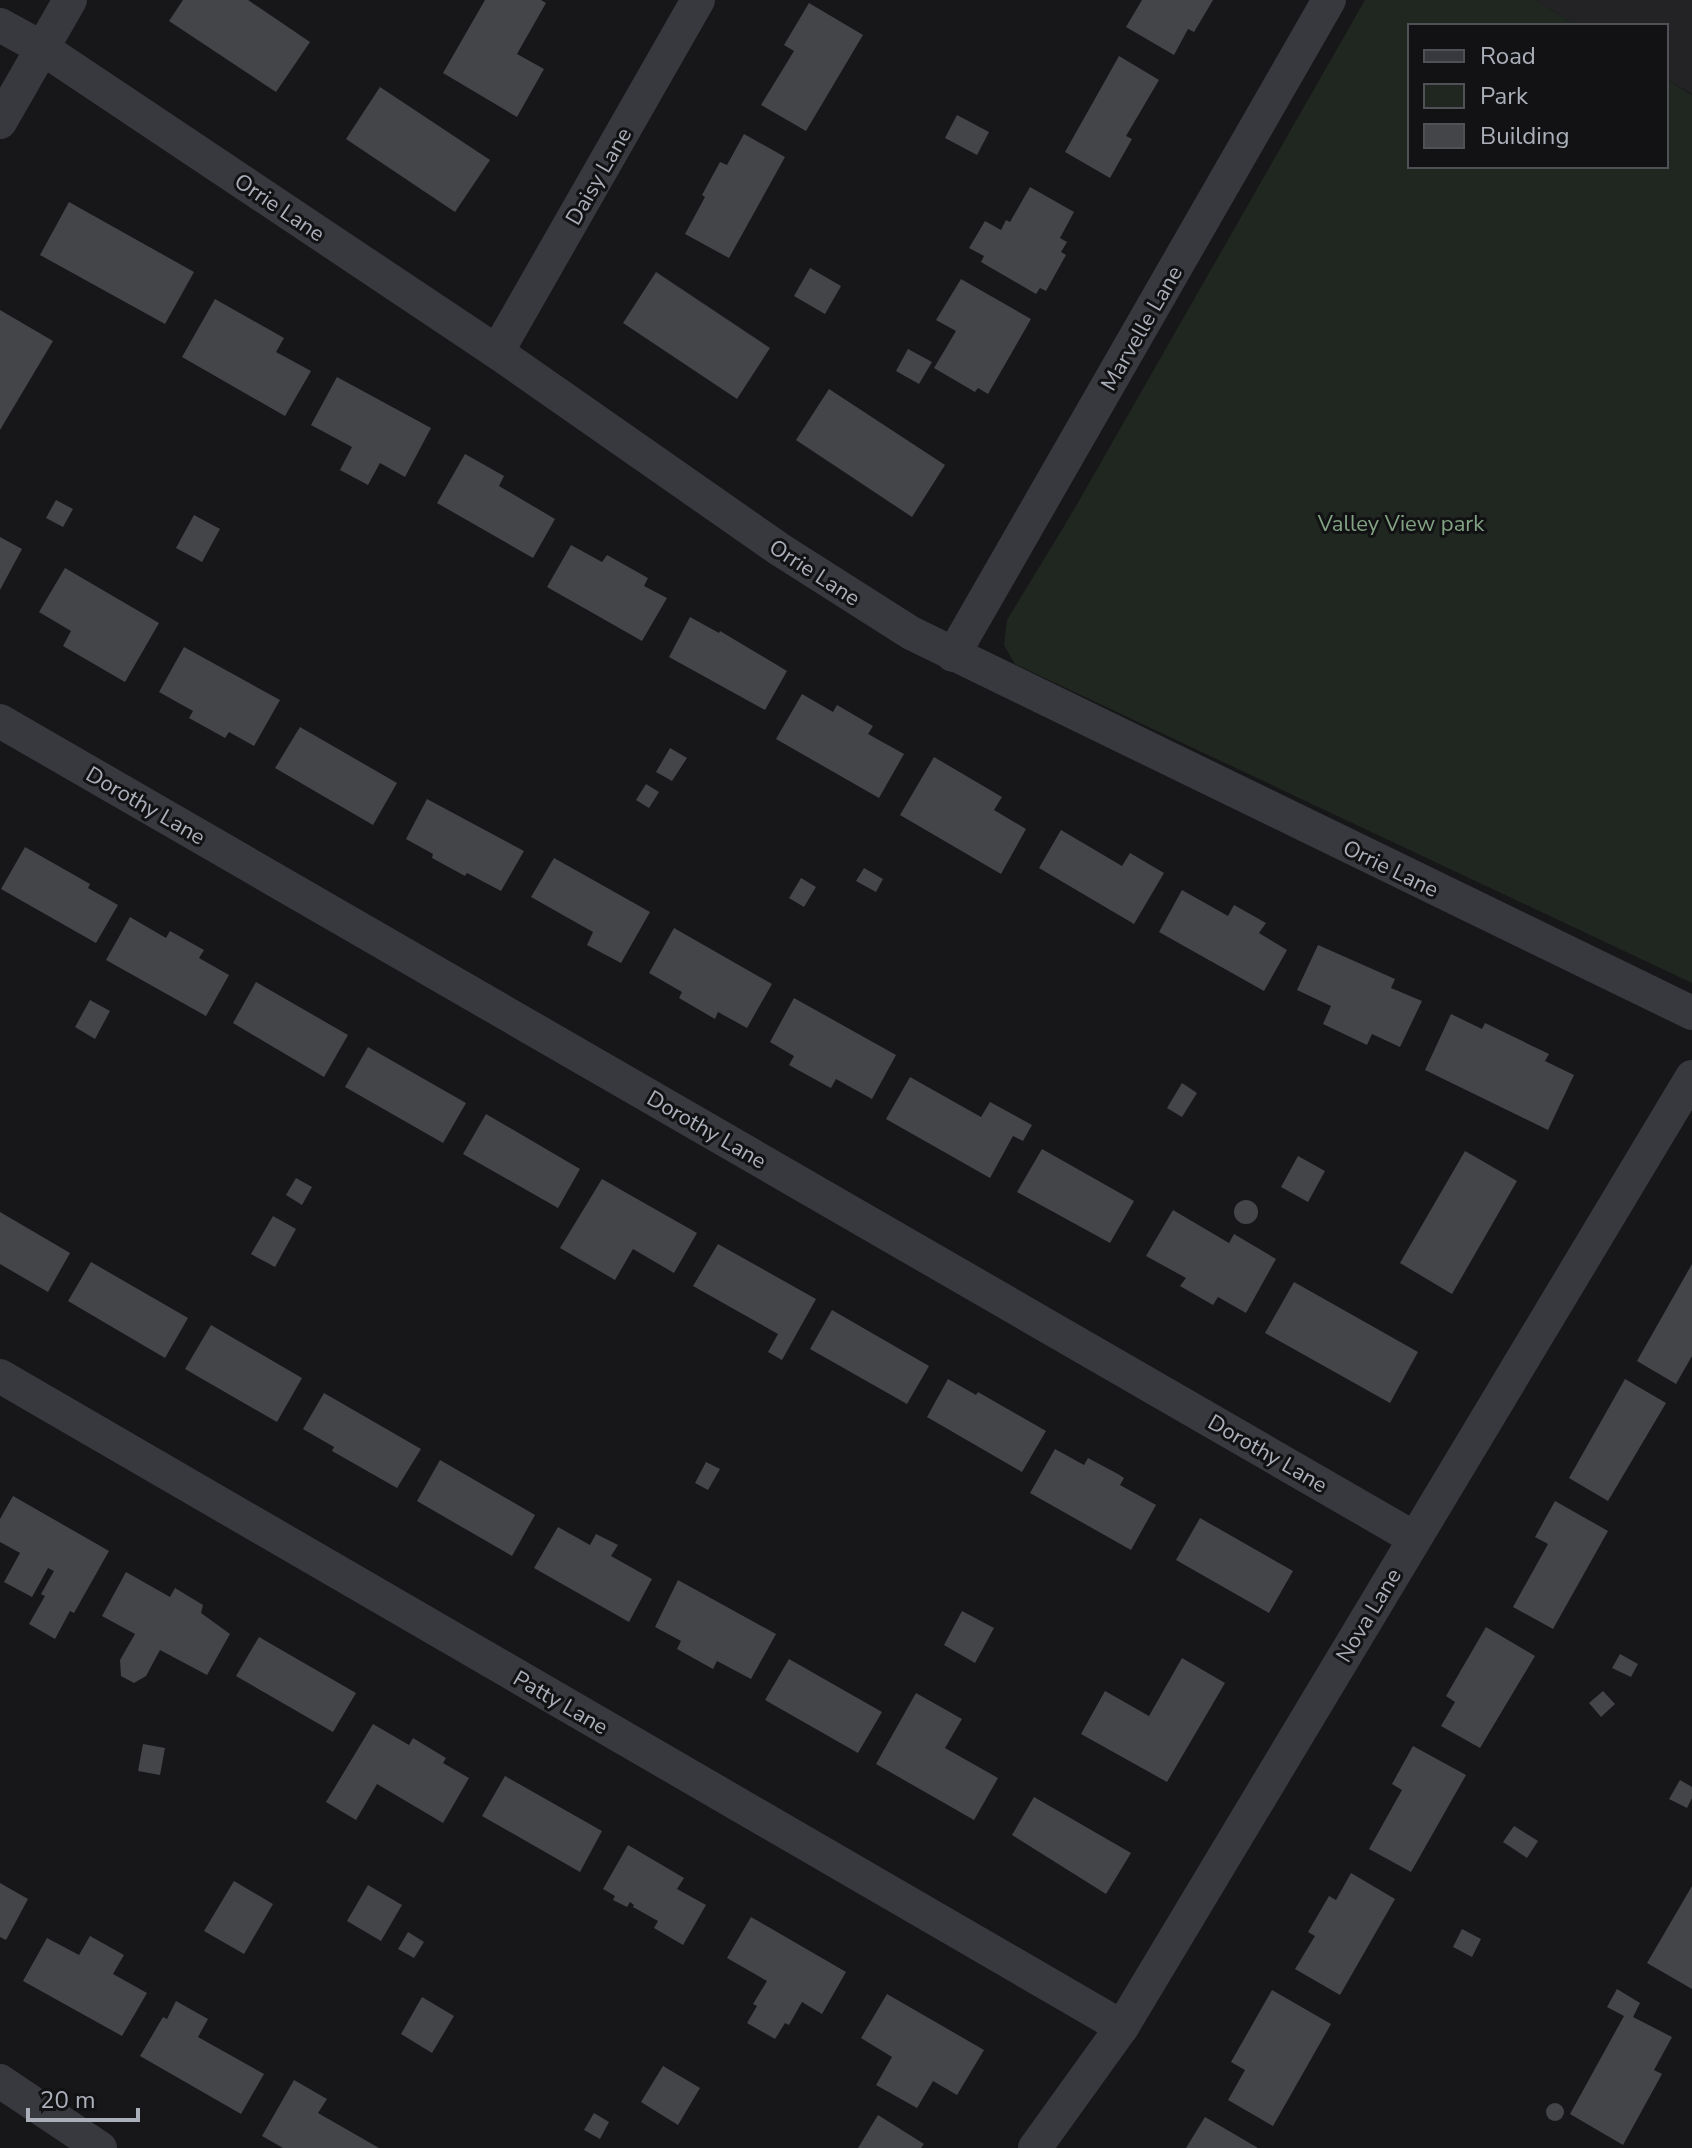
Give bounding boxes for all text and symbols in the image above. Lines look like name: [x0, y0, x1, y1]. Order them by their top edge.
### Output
legend: [1408, 24, 1668, 168]
text: Road: [1480, 40, 1536, 72]
text: Park: [1480, 80, 1529, 112]
text: Building: [1480, 120, 1570, 152]
street label: Daisy Lane: [559, 122, 639, 231]
street label: Orrie Lane: [228, 167, 330, 249]
street label: Marvelle Lane: [1094, 260, 1190, 397]
park label: Valley View park: [1317, 509, 1485, 539]
street label: Orrie Lane: [763, 532, 866, 613]
street label: Dorothy Lane: [80, 760, 211, 852]
street label: Orrie Lane: [1338, 833, 1443, 905]
street label: Dorothy Lane: [641, 1084, 772, 1176]
street label: Dorothy Lane: [1202, 1408, 1333, 1500]
street label: Nova Lane: [1329, 1563, 1409, 1668]
street label: Patty Lane: [507, 1664, 614, 1742]
scale bar: [28, 2072, 138, 2122]
text: 20 m: [40, 2084, 96, 2116]

